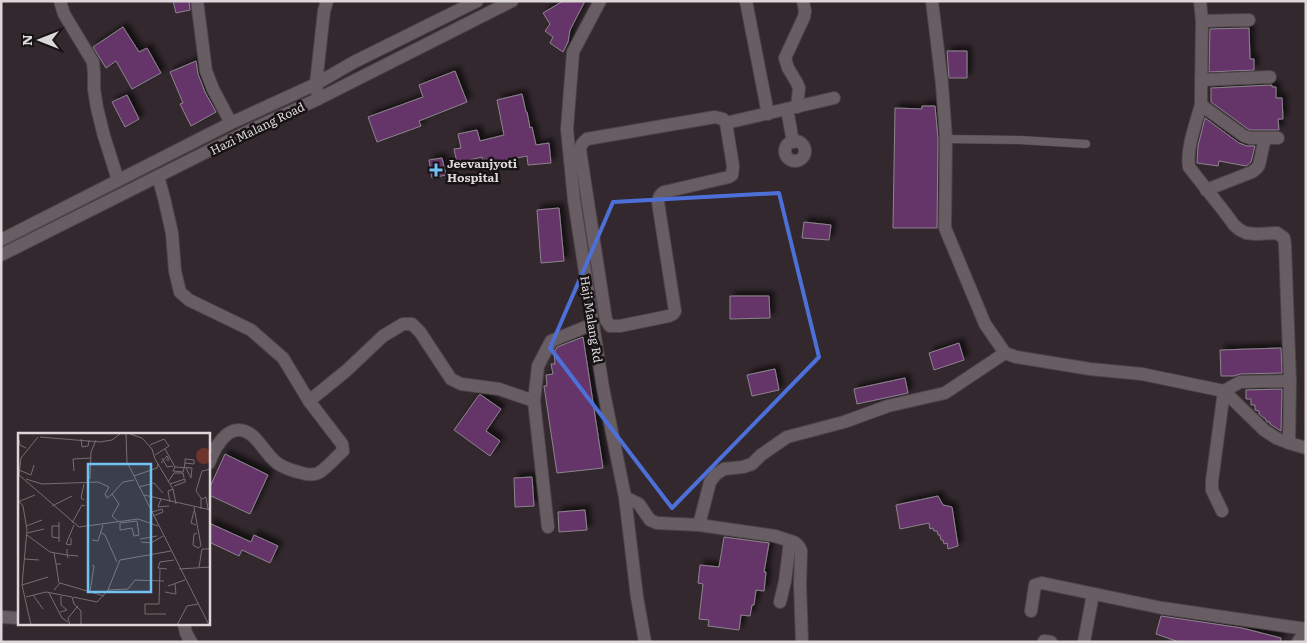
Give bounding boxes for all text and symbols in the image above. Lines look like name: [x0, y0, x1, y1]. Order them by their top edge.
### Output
north arrow: [15, 15, 65, 65]
text: N: [16, 34, 36, 46]
street label: Hazi Malang Road: [207, 97, 308, 159]
place label: Jeevanjyoti Hospital: [447, 154, 518, 186]
marker: Jeevanjyoti Hospital: [429, 163, 443, 177]
street label: Haji Malang Rd: [576, 274, 608, 364]
inset map: [18, 433, 210, 626]

